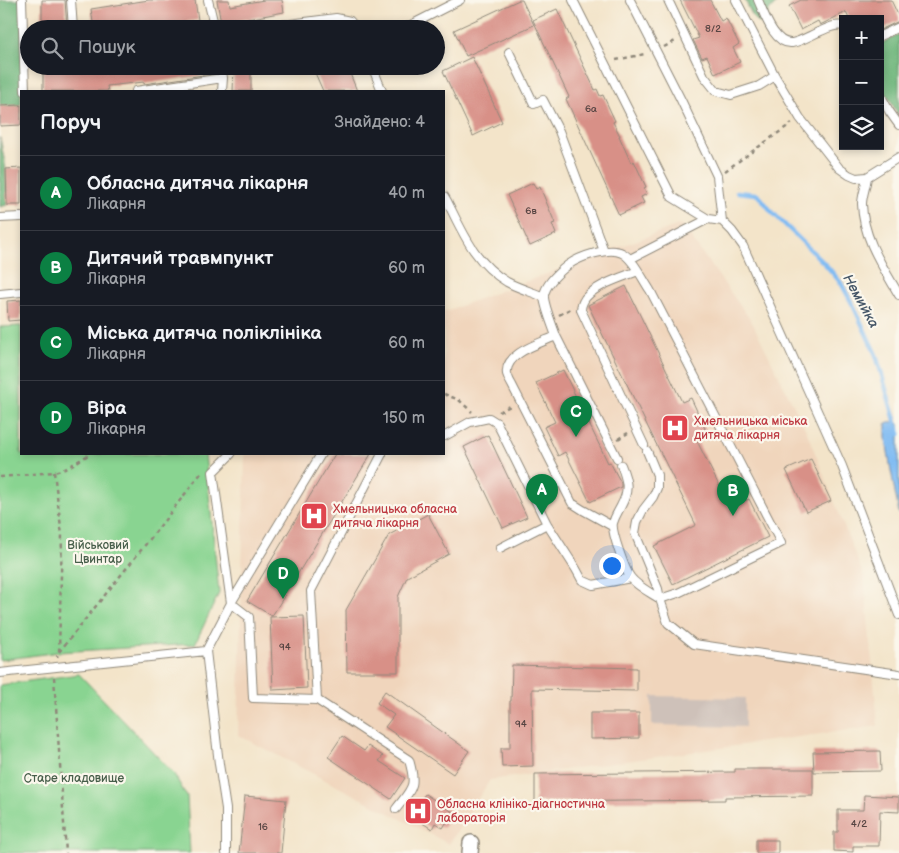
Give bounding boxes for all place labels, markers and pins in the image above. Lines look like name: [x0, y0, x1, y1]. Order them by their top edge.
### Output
pin: C: [560, 396, 592, 437]
hospital icon: Хмельницька міська дитяча лікарня: [660, 413, 690, 443]
place label: Хмельницька міська дитяча лікарня: [694, 414, 808, 443]
pin: A: [526, 474, 558, 515]
pin: B: [717, 475, 749, 516]
hospital icon: Хмельницька обласна дитяча лікарня: [299, 501, 329, 531]
place label: Хмельницька обласна дитяча лікарня: [333, 502, 457, 531]
pin: D: [267, 558, 299, 599]
hospital icon: Обласна клініко-діагностична лабораторія: [403, 796, 433, 826]
place label: Обласна клініко-діагностична лабораторія: [437, 797, 605, 826]

